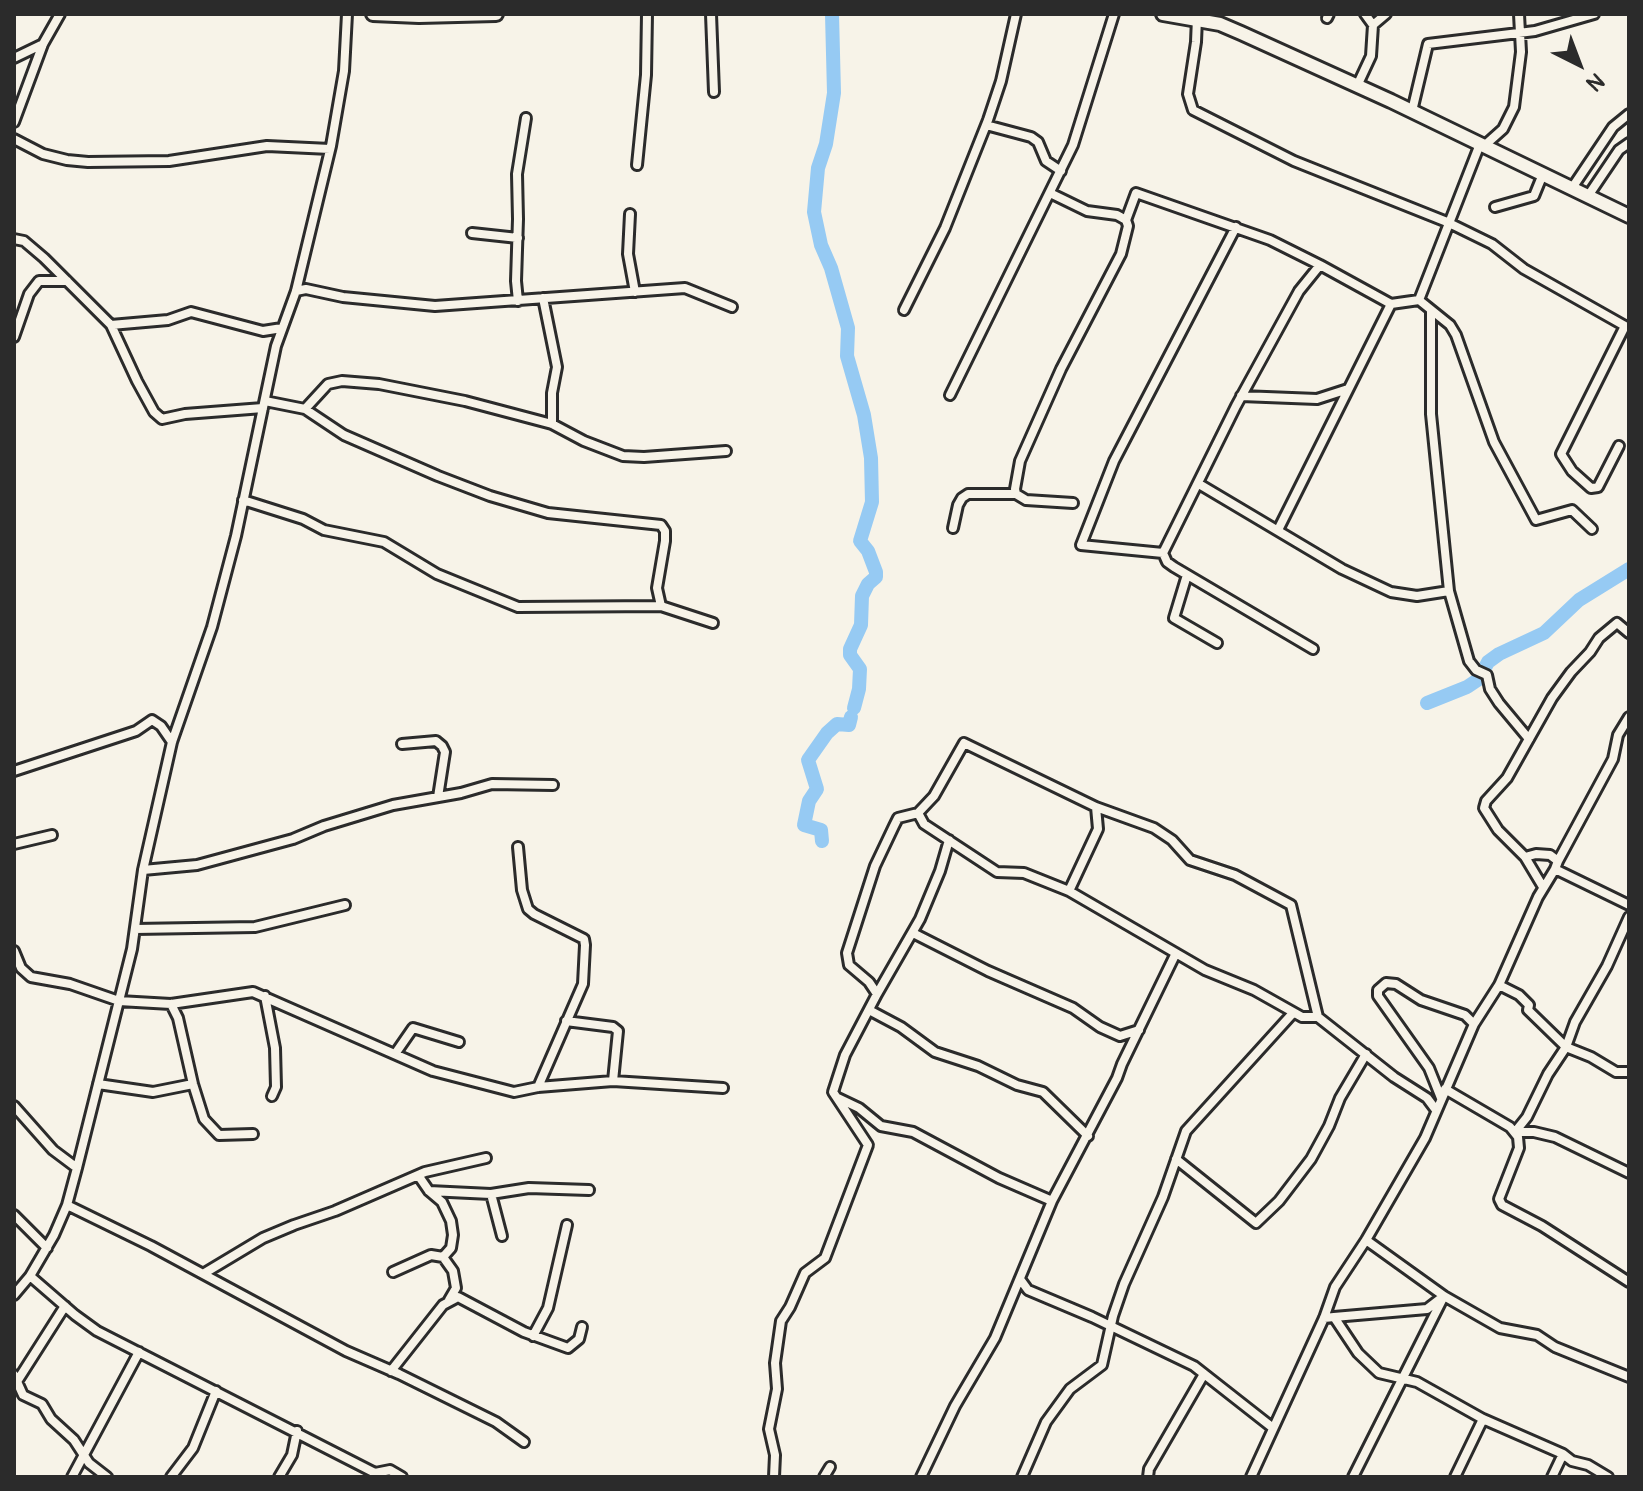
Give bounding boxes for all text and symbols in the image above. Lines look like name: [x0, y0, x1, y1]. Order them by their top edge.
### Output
north arrow: [1539, 24, 1619, 104]
text: N: [1580, 66, 1610, 97]

